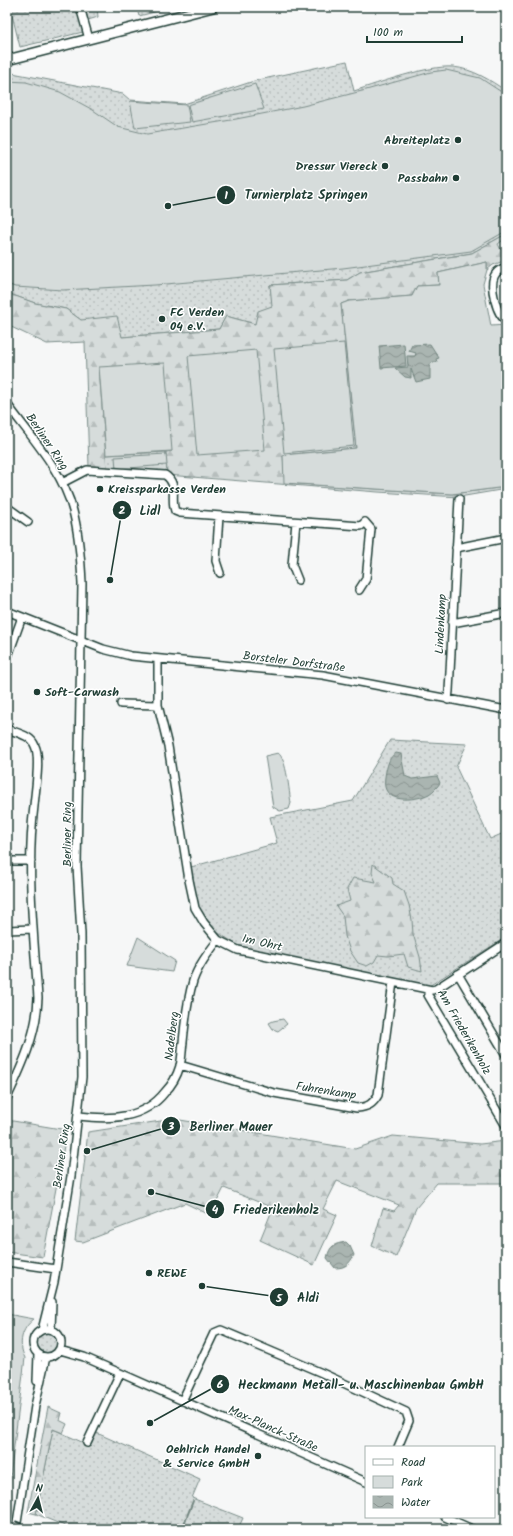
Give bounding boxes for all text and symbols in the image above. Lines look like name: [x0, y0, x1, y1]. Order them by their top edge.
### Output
scale bar: [367, 18, 462, 44]
text: 100 m: [373, 23, 404, 42]
place label: Abreiteplatz: [384, 131, 450, 150]
marker: Abreiteplatz: [453, 135, 463, 145]
place label: Dressur Viereck: [295, 157, 378, 176]
marker: Dressur Viereck: [380, 161, 390, 171]
place label: Passbahn: [398, 169, 448, 188]
marker: Passbahn: [451, 173, 461, 183]
callout: Turnierplatz Springen: [216, 182, 375, 207]
text: Turnierplatz Springen: [244, 185, 368, 206]
text: 1: [224, 186, 228, 205]
place label: FC Verden 04 e.V.: [170, 303, 224, 336]
marker: FC Verden 04 e.V.: [157, 314, 167, 324]
street label: Berliner Ring: [21, 410, 73, 475]
place label: Kreissparkasse Verden: [108, 480, 226, 499]
marker: Kreissparkasse Verden: [95, 484, 105, 494]
callout: Lidl: [112, 498, 169, 523]
text: 2: [119, 501, 126, 520]
text: Lidl: [140, 501, 161, 522]
street label: Lindenkamp: [430, 593, 452, 655]
street label: Borsteler Dorfstraße: [242, 646, 347, 678]
place label: Soft-Carwash: [45, 683, 119, 702]
marker: Soft-Carwash: [32, 687, 42, 697]
street label: Berliner Ring: [58, 801, 77, 867]
street label: Im Ohrt: [240, 929, 284, 957]
street label: Am Friederikenholz: [432, 986, 496, 1078]
street label: Nadelberg: [160, 1010, 184, 1062]
street label: Fuhrenkamp: [294, 1077, 358, 1105]
callout: Berliner Mauer: [161, 1114, 280, 1139]
text: 3: [167, 1117, 175, 1136]
text: Berliner Mauer: [189, 1117, 274, 1138]
street label: Berliner Ring: [48, 1122, 76, 1190]
callout: Friederikenholz: [205, 1197, 327, 1222]
text: 4: [212, 1200, 219, 1219]
text: Friederikenholz: [233, 1200, 319, 1221]
place label: REWE: [157, 1264, 188, 1283]
marker: REWE: [144, 1268, 154, 1278]
callout: Aldi: [269, 1285, 327, 1310]
text: Aldi: [297, 1288, 320, 1309]
text: 5: [275, 1289, 283, 1308]
callout: Heckmann Metall- u. Maschinenbau GmbH: [210, 1372, 492, 1397]
text: 6: [217, 1375, 224, 1394]
text: Heckmann Metall- u. Maschinenbau GmbH: [238, 1375, 485, 1396]
street label: Max-Planck-Straße: [225, 1401, 322, 1458]
place label: Oehlrich Handel & Service GmbH: [163, 1440, 251, 1473]
legend: [365, 1446, 495, 1518]
marker: Oehlrich Handel & Service GmbH: [253, 1451, 263, 1461]
text: Road: [401, 1453, 426, 1472]
text: Park: [401, 1473, 423, 1492]
north arrow: [18, 1478, 58, 1518]
text: N: [35, 1480, 44, 1498]
text: Water: [401, 1493, 431, 1512]

